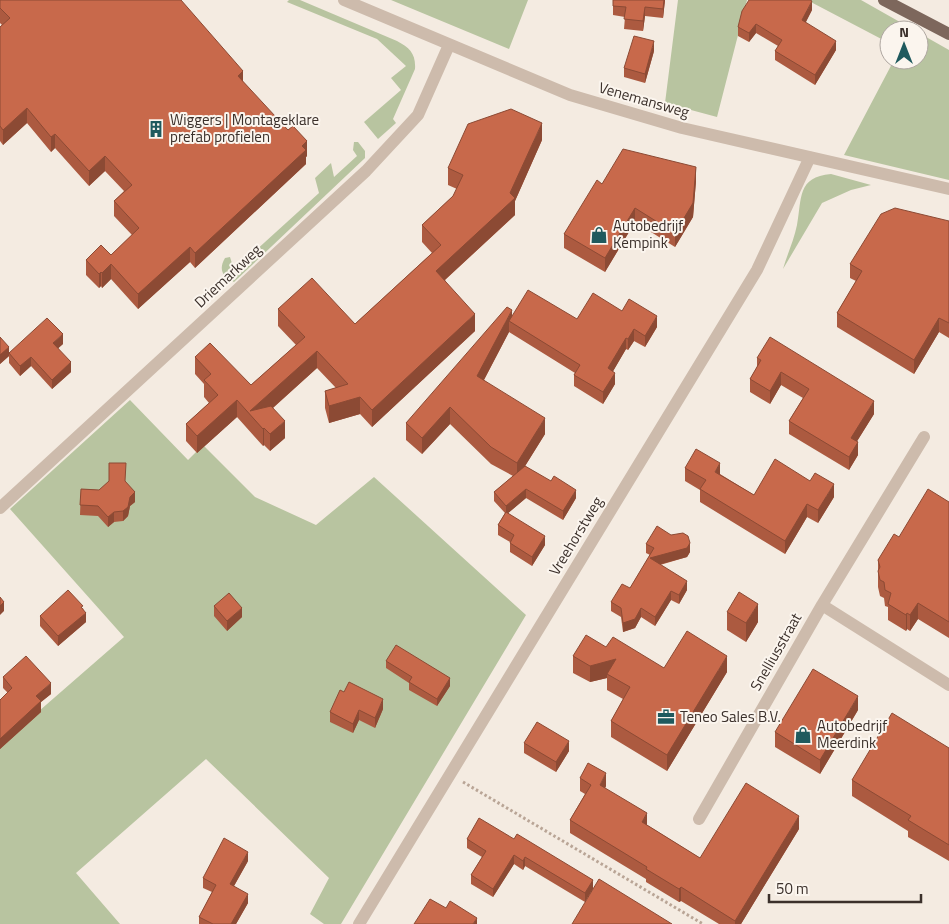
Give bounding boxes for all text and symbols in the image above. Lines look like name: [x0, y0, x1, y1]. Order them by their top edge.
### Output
north arrow: [879, 20, 929, 70]
text: N: [899, 21, 909, 42]
street label: Venemansweg: [596, 76, 692, 123]
place label: Wiggers | Montageklare prefab profielen: [170, 108, 319, 148]
building icon: Wiggers | Montageklare prefab profielen: [146, 119, 166, 139]
place label: Autobedrijf Kempink: [613, 214, 683, 254]
shop icon: Autobedrijf Kempink: [589, 225, 609, 245]
street label: Driemarkweg: [189, 238, 267, 313]
street label: Vreehorstweg: [543, 492, 608, 580]
street label: Snelliusstraat: [744, 608, 808, 695]
place label: Teneo Sales B.V.: [680, 705, 781, 728]
office icon: Teneo Sales B.V.: [656, 707, 676, 727]
place label: Autobedrijf Meerdink: [817, 714, 887, 754]
shop icon: Autobedrijf Meerdink: [793, 725, 813, 745]
scale bar: [769, 872, 922, 904]
text: 50 m: [776, 877, 809, 900]

